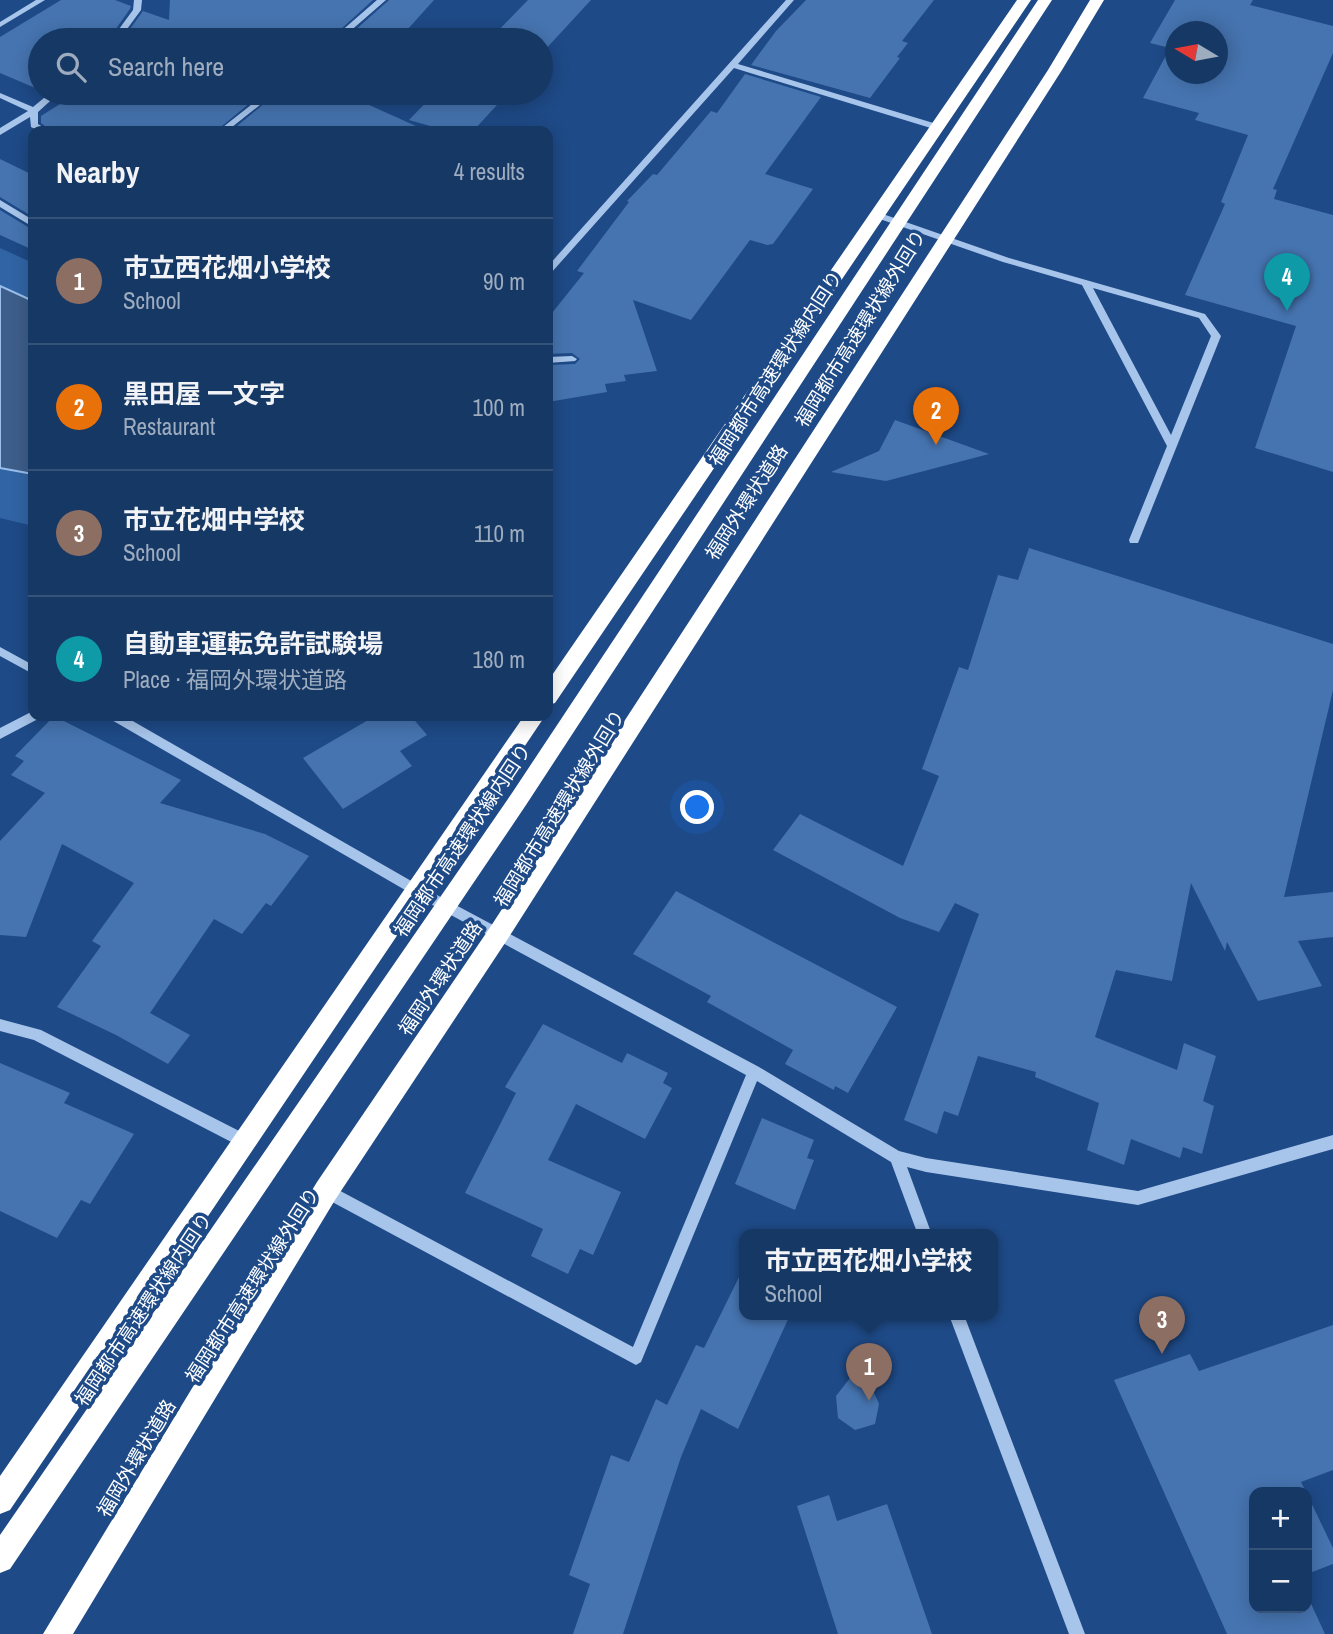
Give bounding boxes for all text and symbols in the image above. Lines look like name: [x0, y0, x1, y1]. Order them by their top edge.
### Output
north arrow: [1165, 21, 1228, 84]
search box: [28, 28, 553, 105]
icon: search: [52, 48, 90, 86]
text: Search here: [108, 49, 224, 84]
text: Nearby: [56, 152, 139, 192]
text: 4 results: [454, 156, 525, 187]
street label: 福岡都市高速環状線外回り: [789, 224, 931, 432]
text: 市立西花畑小学校: [123, 250, 331, 285]
pin: 4: [1264, 253, 1310, 311]
street label: 福岡都市高速環状線内回り: [702, 265, 848, 471]
text: 1: [74, 266, 84, 297]
text: 90 m: [483, 266, 525, 297]
text: School: [123, 285, 181, 316]
text: 黒田屋 一文字: [123, 376, 285, 411]
pin: 2: [913, 387, 959, 445]
text: 2: [74, 392, 84, 423]
text: 100 m: [473, 392, 525, 423]
text: Restaurant: [123, 411, 215, 442]
street label: 福岡外環状道路: [699, 439, 793, 565]
text: 市立花畑中学校: [123, 502, 305, 537]
text: 3: [74, 518, 84, 549]
text: 110 m: [474, 518, 525, 549]
text: School: [123, 537, 181, 568]
text: 自動車運転免許試験場: [123, 626, 383, 661]
text: 4: [74, 644, 84, 675]
text: 180 m: [473, 644, 525, 675]
text: Place · 福岡外環状道路: [123, 664, 347, 695]
street label: 福岡都市高速環状線外回り: [488, 704, 630, 912]
street label: 福岡都市高速環状線内回り: [387, 738, 537, 942]
your location: [680, 790, 714, 824]
street label: 福岡外環状道路: [392, 916, 488, 1040]
street label: 福岡都市高速環状線外回り: [179, 1182, 325, 1388]
street label: 福岡都市高速環状線内回り: [68, 1207, 218, 1411]
popup: [739, 1229, 998, 1320]
text: 市立西花畑小学校: [764, 1243, 973, 1278]
text: School: [764, 1278, 822, 1309]
pin: 3: [1139, 1296, 1185, 1354]
pin: 1: [846, 1343, 892, 1401]
street label: 福岡外環状道路: [91, 1394, 181, 1522]
map controls: [1249, 1487, 1312, 1613]
button: +: [1249, 1487, 1312, 1550]
button: −: [1249, 1550, 1312, 1613]

